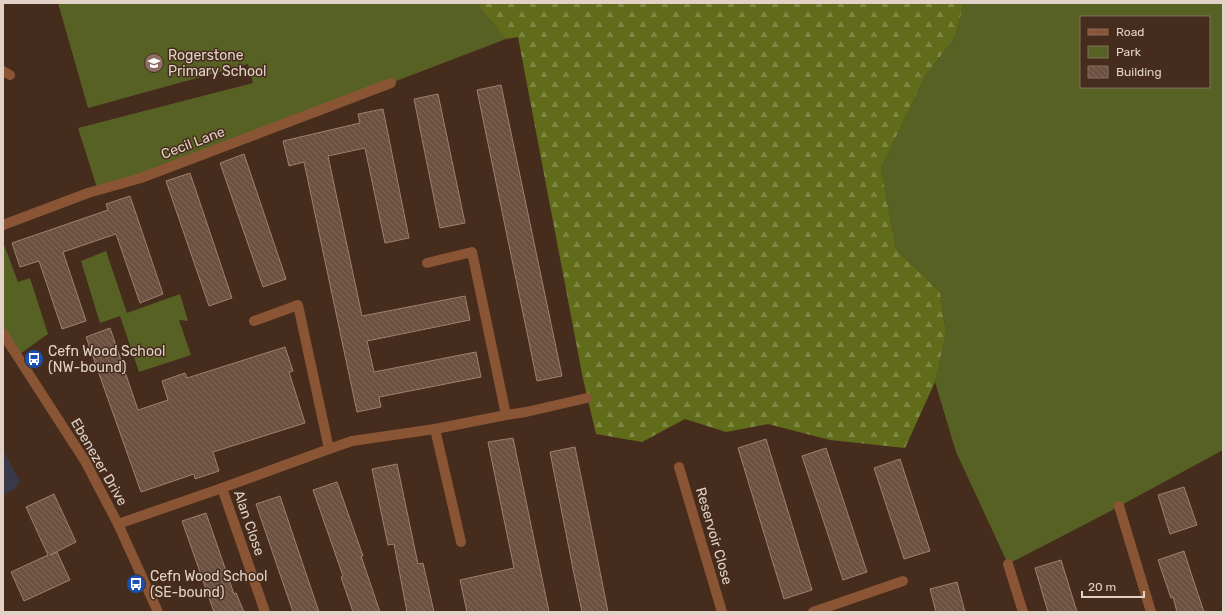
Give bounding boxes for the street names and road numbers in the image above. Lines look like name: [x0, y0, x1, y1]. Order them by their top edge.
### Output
street label: Cecil Lane: [159, 123, 227, 163]
street label: Ebenezer Drive: [67, 415, 131, 509]
street label: Reservoir Close: [692, 485, 736, 587]
street label: Alan Close: [230, 488, 268, 558]

